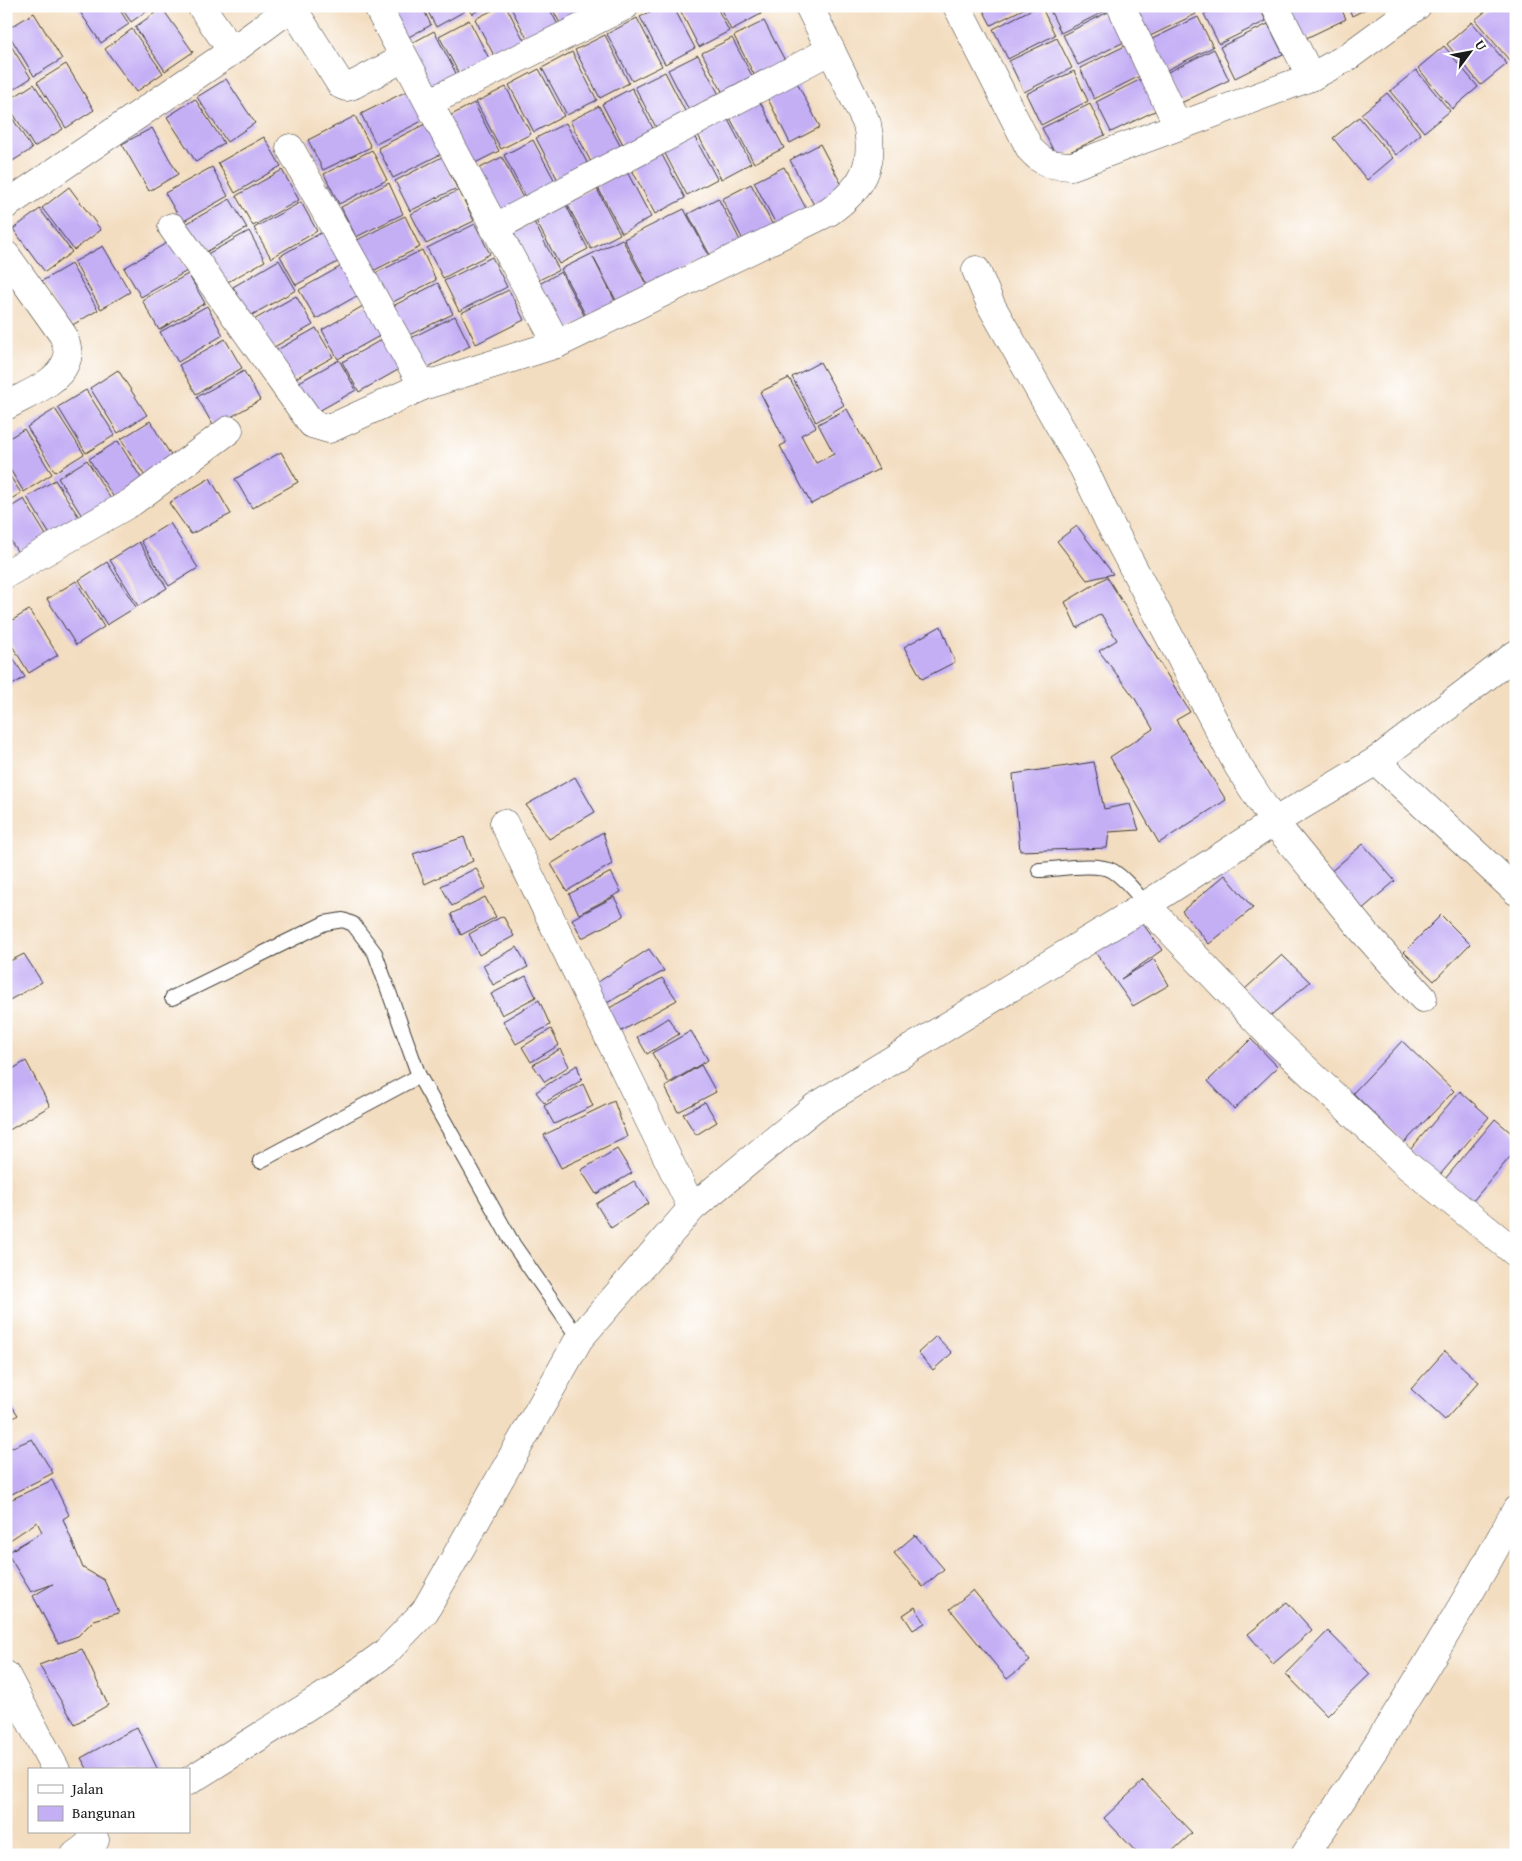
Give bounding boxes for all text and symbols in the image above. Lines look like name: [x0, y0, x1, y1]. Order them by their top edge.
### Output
north arrow: [1444, 28, 1494, 78]
text: U: [1470, 36, 1492, 55]
legend: [28, 1768, 190, 1834]
text: Jalan: [70, 1778, 104, 1799]
text: Bangunan: [72, 1802, 136, 1823]

